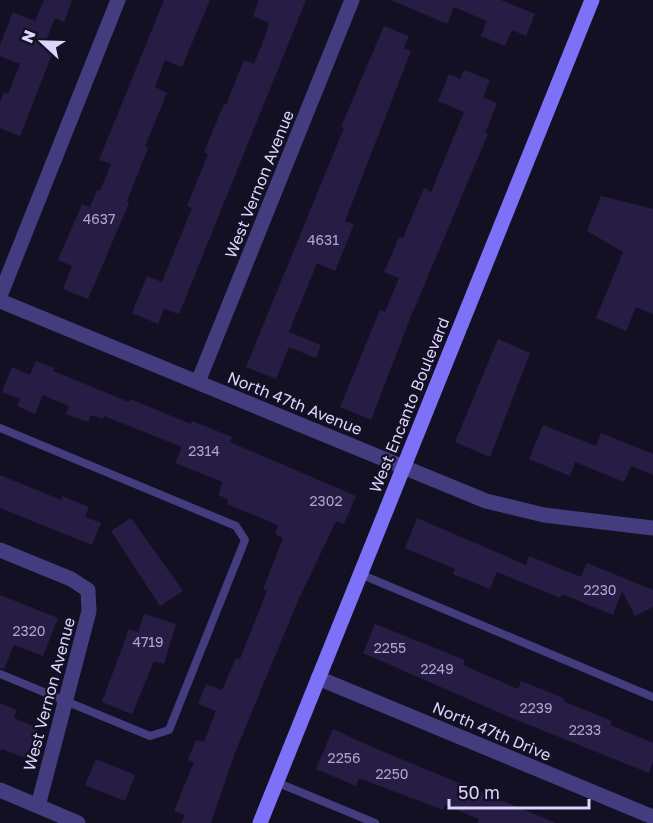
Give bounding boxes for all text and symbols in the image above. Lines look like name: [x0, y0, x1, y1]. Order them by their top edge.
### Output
north arrow: [12, 12, 72, 72]
text: N: [17, 27, 40, 46]
street label: West Vernon Avenue: [220, 107, 298, 261]
house number: 4637: [83, 210, 115, 227]
house number: 4631: [307, 231, 339, 248]
street label: West Encanto Boulevard: [365, 314, 453, 496]
street label: North 47th Avenue: [225, 367, 365, 439]
house number: 2314: [188, 442, 220, 459]
house number: 2302: [309, 492, 343, 509]
house number: 2230: [583, 581, 617, 598]
street label: West Vernon Avenue: [19, 615, 79, 773]
house number: 2320: [12, 622, 46, 639]
house number: 4719: [132, 633, 164, 650]
house number: 2255: [374, 639, 406, 656]
house number: 2249: [420, 660, 454, 677]
street label: North 47th Drive: [430, 697, 554, 765]
house number: 2239: [520, 699, 552, 716]
house number: 2233: [569, 721, 601, 738]
house number: 2256: [328, 749, 360, 766]
house number: 2250: [375, 765, 409, 782]
scale bar: [449, 772, 588, 810]
text: 50 m: [458, 781, 500, 803]

